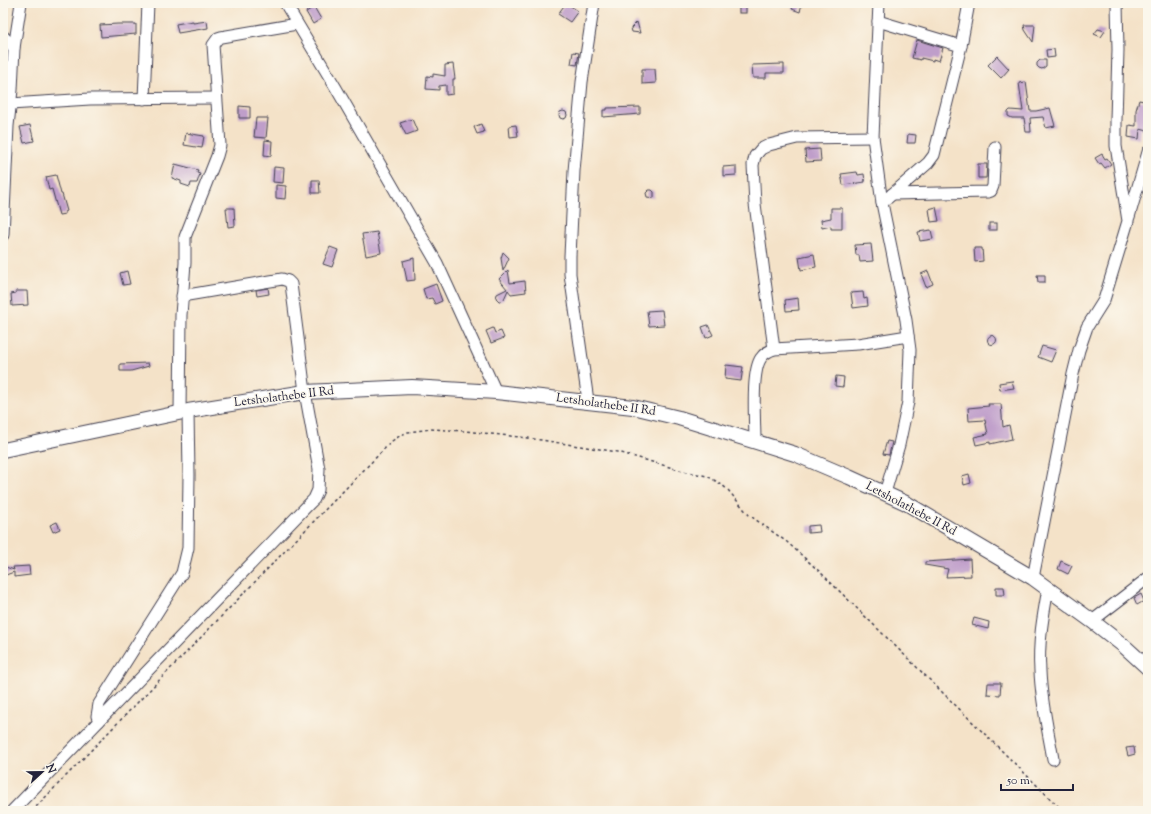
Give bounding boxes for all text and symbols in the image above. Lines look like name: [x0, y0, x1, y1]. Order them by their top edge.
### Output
street label: Letsholathebe II Rd: [233, 382, 335, 412]
street label: Letsholathebe II Rd: [555, 389, 657, 421]
street label: Letsholathebe II Rd: [862, 477, 960, 541]
north arrow: [22, 752, 62, 792]
text: N: [41, 761, 59, 776]
scale bar: [1001, 766, 1073, 792]
text: 50 m: [1006, 772, 1030, 790]

